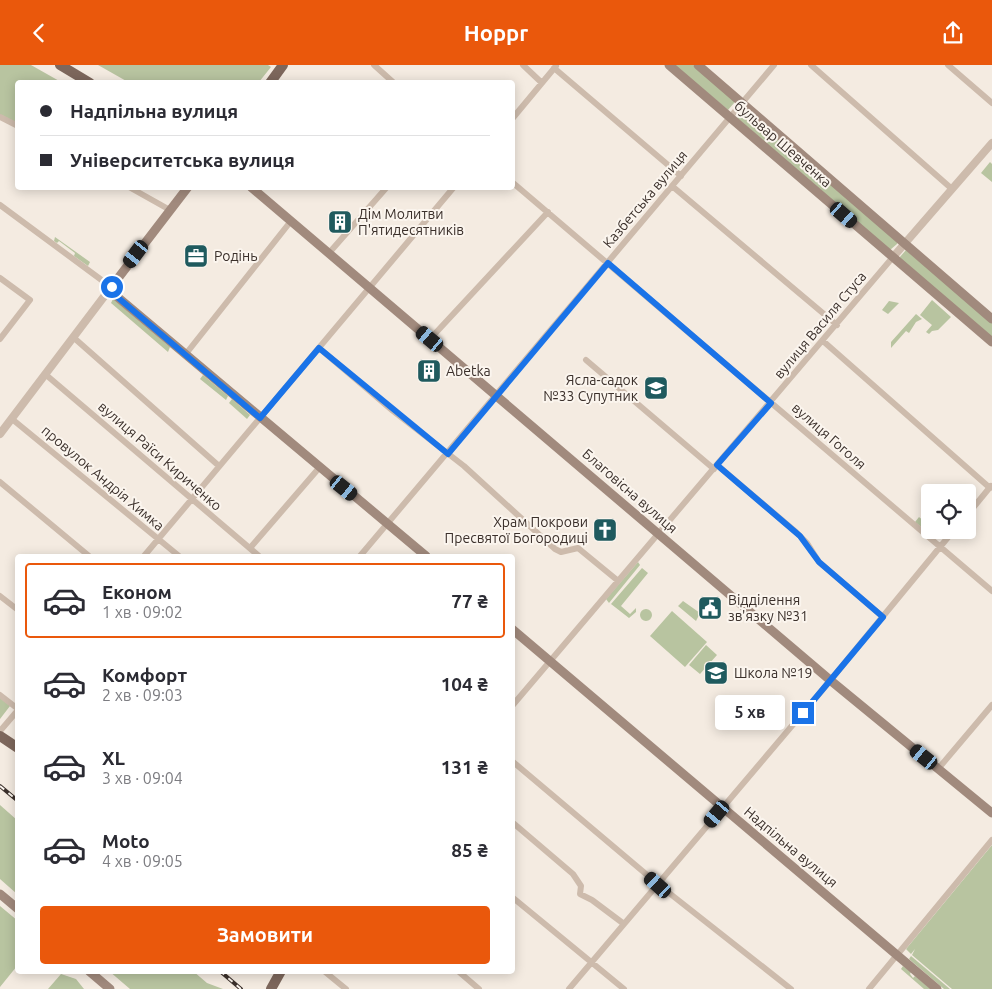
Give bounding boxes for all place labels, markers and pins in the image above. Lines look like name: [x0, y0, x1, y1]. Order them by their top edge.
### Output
place label: Дім Молитви П'ятидесятників: [358, 206, 464, 238]
building icon: Дім Молитви П'ятидесятників: [327, 209, 353, 235]
office icon: Родінь: [183, 243, 209, 269]
place label: Родінь: [214, 248, 257, 264]
building icon: Abetka: [416, 358, 442, 384]
place label: Abetka: [446, 363, 491, 379]
place label: Ясла-садок №33 Супутник: [543, 372, 638, 404]
school or university icon: Ясла-садок №33 Супутник: [643, 375, 669, 401]
place label: Храм Покрови Пресвятої Богородиці: [445, 514, 588, 546]
church icon: Храм Покрови Пресвятої Богородиці: [592, 517, 618, 543]
place label: Відділення зв'язку №31: [728, 592, 808, 624]
public building icon: Відділення зв'язку №31: [697, 595, 723, 621]
school or university icon: Школа №19: [703, 660, 729, 686]
place label: Школа №19: [734, 665, 813, 681]

